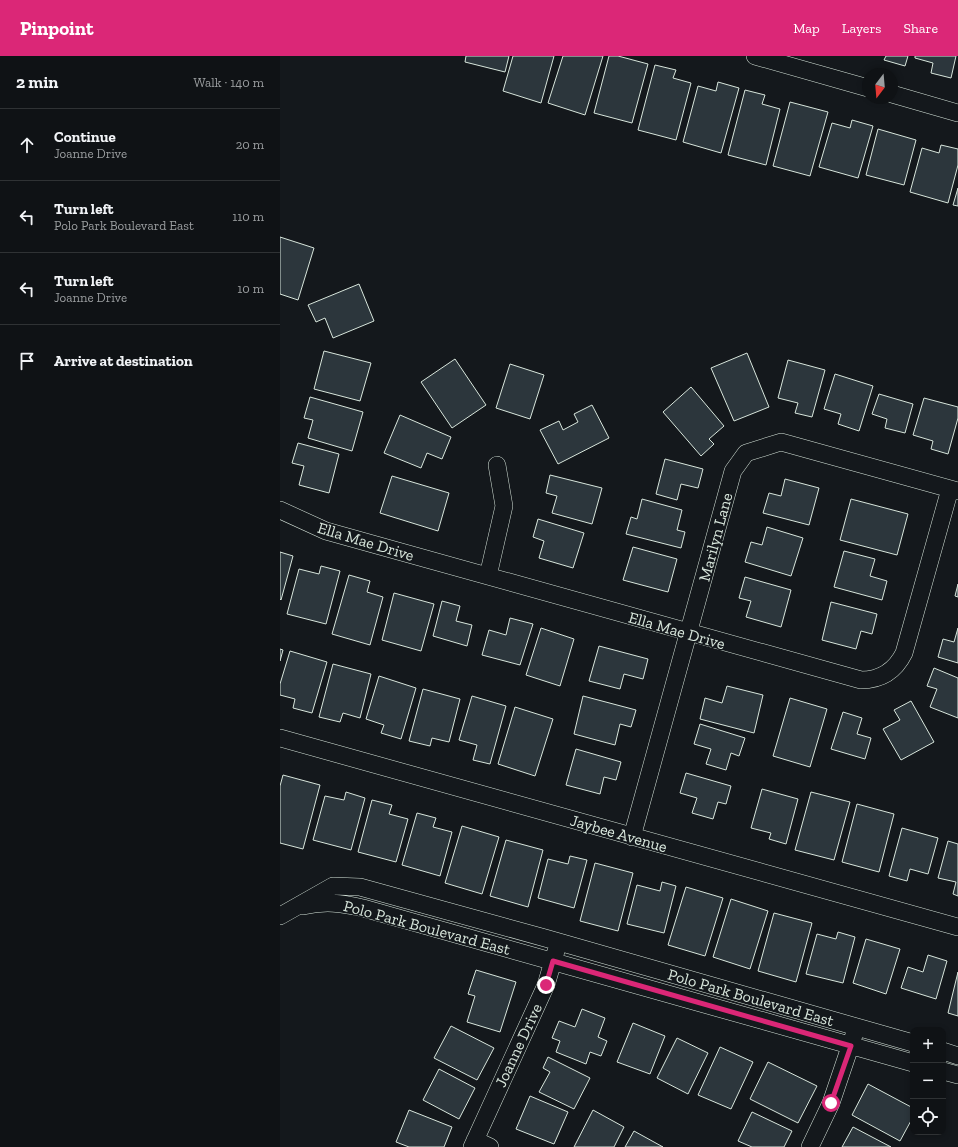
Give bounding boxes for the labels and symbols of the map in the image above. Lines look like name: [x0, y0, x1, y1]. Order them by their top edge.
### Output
north arrow: [862, 68, 898, 104]
street label: Marilyn Lane: [695, 491, 736, 584]
street label: Ella Mae Drive: [315, 518, 416, 565]
street label: Ella Mae Drive: [626, 608, 727, 653]
street label: Jaybee Avenue: [568, 811, 669, 856]
street label: Polo Park Boulevard East: [341, 896, 512, 959]
street label: Polo Park Boulevard East: [666, 965, 836, 1030]
route end: [537, 976, 555, 994]
street label: Joanne Drive: [491, 1000, 546, 1090]
route start: [822, 1094, 840, 1112]

